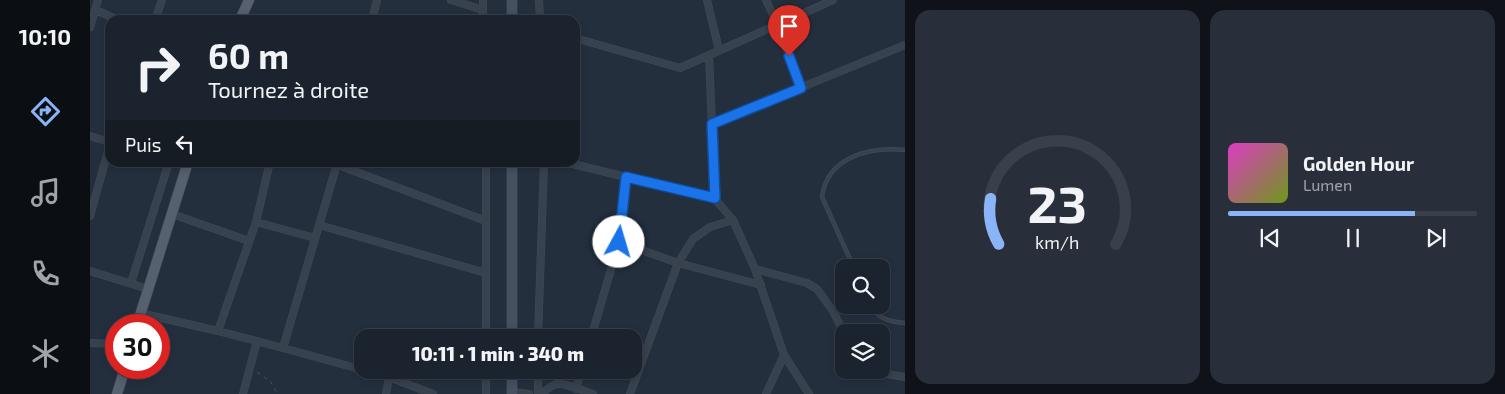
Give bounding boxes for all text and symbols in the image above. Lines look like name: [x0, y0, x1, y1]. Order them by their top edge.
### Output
pin: [768, 5, 810, 56]
icon: arrive: [775, 12, 803, 40]
text: 10:10: [19, 23, 71, 49]
text: 60 m: [208, 34, 289, 76]
icon: right: [125, 35, 190, 100]
text: Tournez à droite: [208, 76, 369, 102]
icon: directions: [28, 94, 63, 129]
icon: left: [171, 130, 199, 158]
text: Puis: [125, 133, 161, 156]
text: Golden Hour: [1303, 152, 1414, 175]
text: 23: [1028, 171, 1087, 233]
icon: music: [28, 175, 63, 210]
text: Lumen: [1303, 175, 1352, 194]
position arrow: [592, 215, 644, 267]
icon: previous: [1256, 224, 1284, 252]
icon: pause: [1339, 224, 1367, 252]
icon: next: [1422, 224, 1450, 252]
text: km/h: [1035, 231, 1080, 253]
icon: phone: [28, 256, 63, 291]
map controls: [835, 259, 890, 379]
button: search: [835, 259, 890, 314]
speed limit sign: 30: [105, 314, 170, 379]
button: layers: [835, 324, 890, 379]
icon: climate: [28, 336, 63, 371]
text: 10:11 · 1 min · 340 m: [412, 342, 584, 365]

